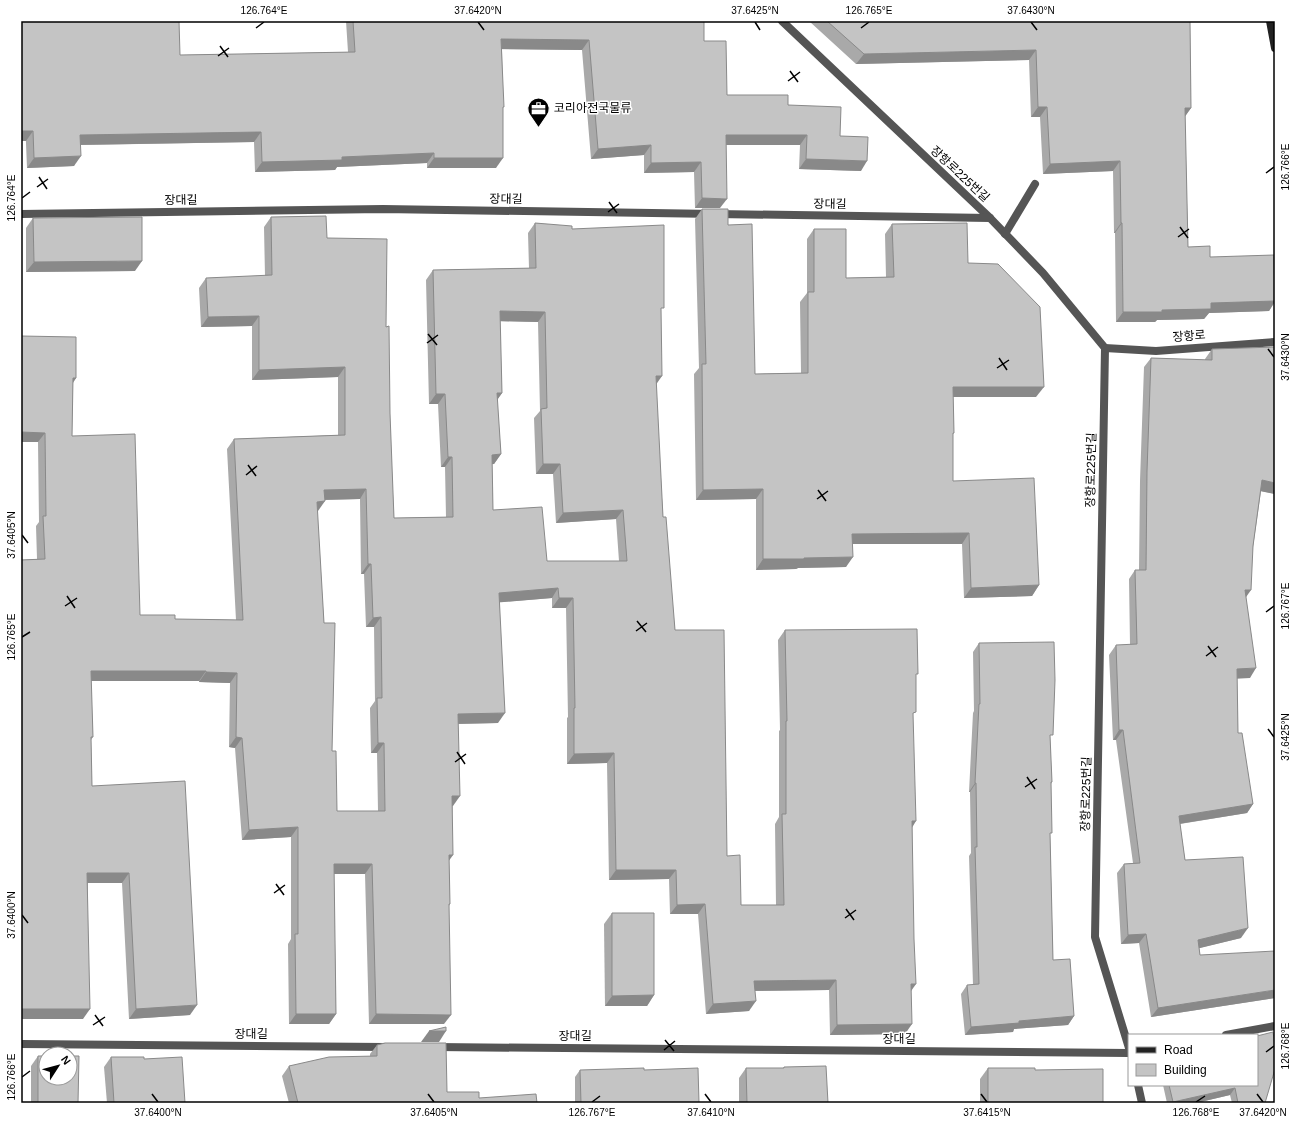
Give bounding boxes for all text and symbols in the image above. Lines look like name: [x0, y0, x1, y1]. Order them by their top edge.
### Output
text: 126.764°E: [241, 5, 288, 16]
text: 37.6420°N: [454, 5, 502, 16]
text: 37.6425°N: [731, 5, 779, 16]
text: 126.765°E: [846, 5, 893, 16]
text: 37.6430°N: [1007, 5, 1055, 16]
office icon: 코리아전국물류: [525, 95, 551, 128]
place label: 코리아전국물류: [554, 101, 631, 115]
street label: 장항로225번길: [928, 143, 992, 205]
text: 126.766°E: [1280, 143, 1291, 190]
text: 126.764°E: [6, 174, 17, 221]
street label: 장대길: [489, 192, 523, 206]
street label: 장대길: [164, 193, 198, 207]
street label: 장대길: [813, 197, 847, 211]
street label: 장항로: [1172, 328, 1206, 344]
text: 37.6430°N: [1280, 333, 1291, 381]
street label: 장항로225번길: [1083, 432, 1099, 508]
text: 37.6405°N: [6, 511, 17, 559]
text: 126.767°E: [1280, 582, 1291, 629]
text: 126.765°E: [6, 613, 17, 660]
text: 37.6425°N: [1280, 713, 1291, 761]
street label: 장항로225번길: [1078, 756, 1094, 832]
text: 37.6400°N: [6, 891, 17, 939]
text: 126.768°E: [1280, 1022, 1291, 1069]
street label: 장대길: [234, 1027, 268, 1041]
street label: 장대길: [558, 1029, 592, 1043]
street label: 장대길: [882, 1032, 916, 1046]
legend: [1128, 1034, 1258, 1086]
text: Road: [1164, 1043, 1193, 1057]
north arrow: [38, 1046, 78, 1086]
text: 126.766°E: [6, 1053, 17, 1100]
text: N: [59, 1053, 73, 1067]
text: Building: [1164, 1063, 1207, 1077]
text: 37.6400°N: [134, 1107, 182, 1118]
text: 37.6405°N: [410, 1107, 458, 1118]
text: 126.767°E: [569, 1107, 616, 1118]
text: 37.6410°N: [687, 1107, 735, 1118]
text: 37.6415°N: [963, 1107, 1011, 1118]
text: 126.768°E: [1173, 1107, 1220, 1118]
text: 37.6420°N: [1239, 1107, 1287, 1118]

